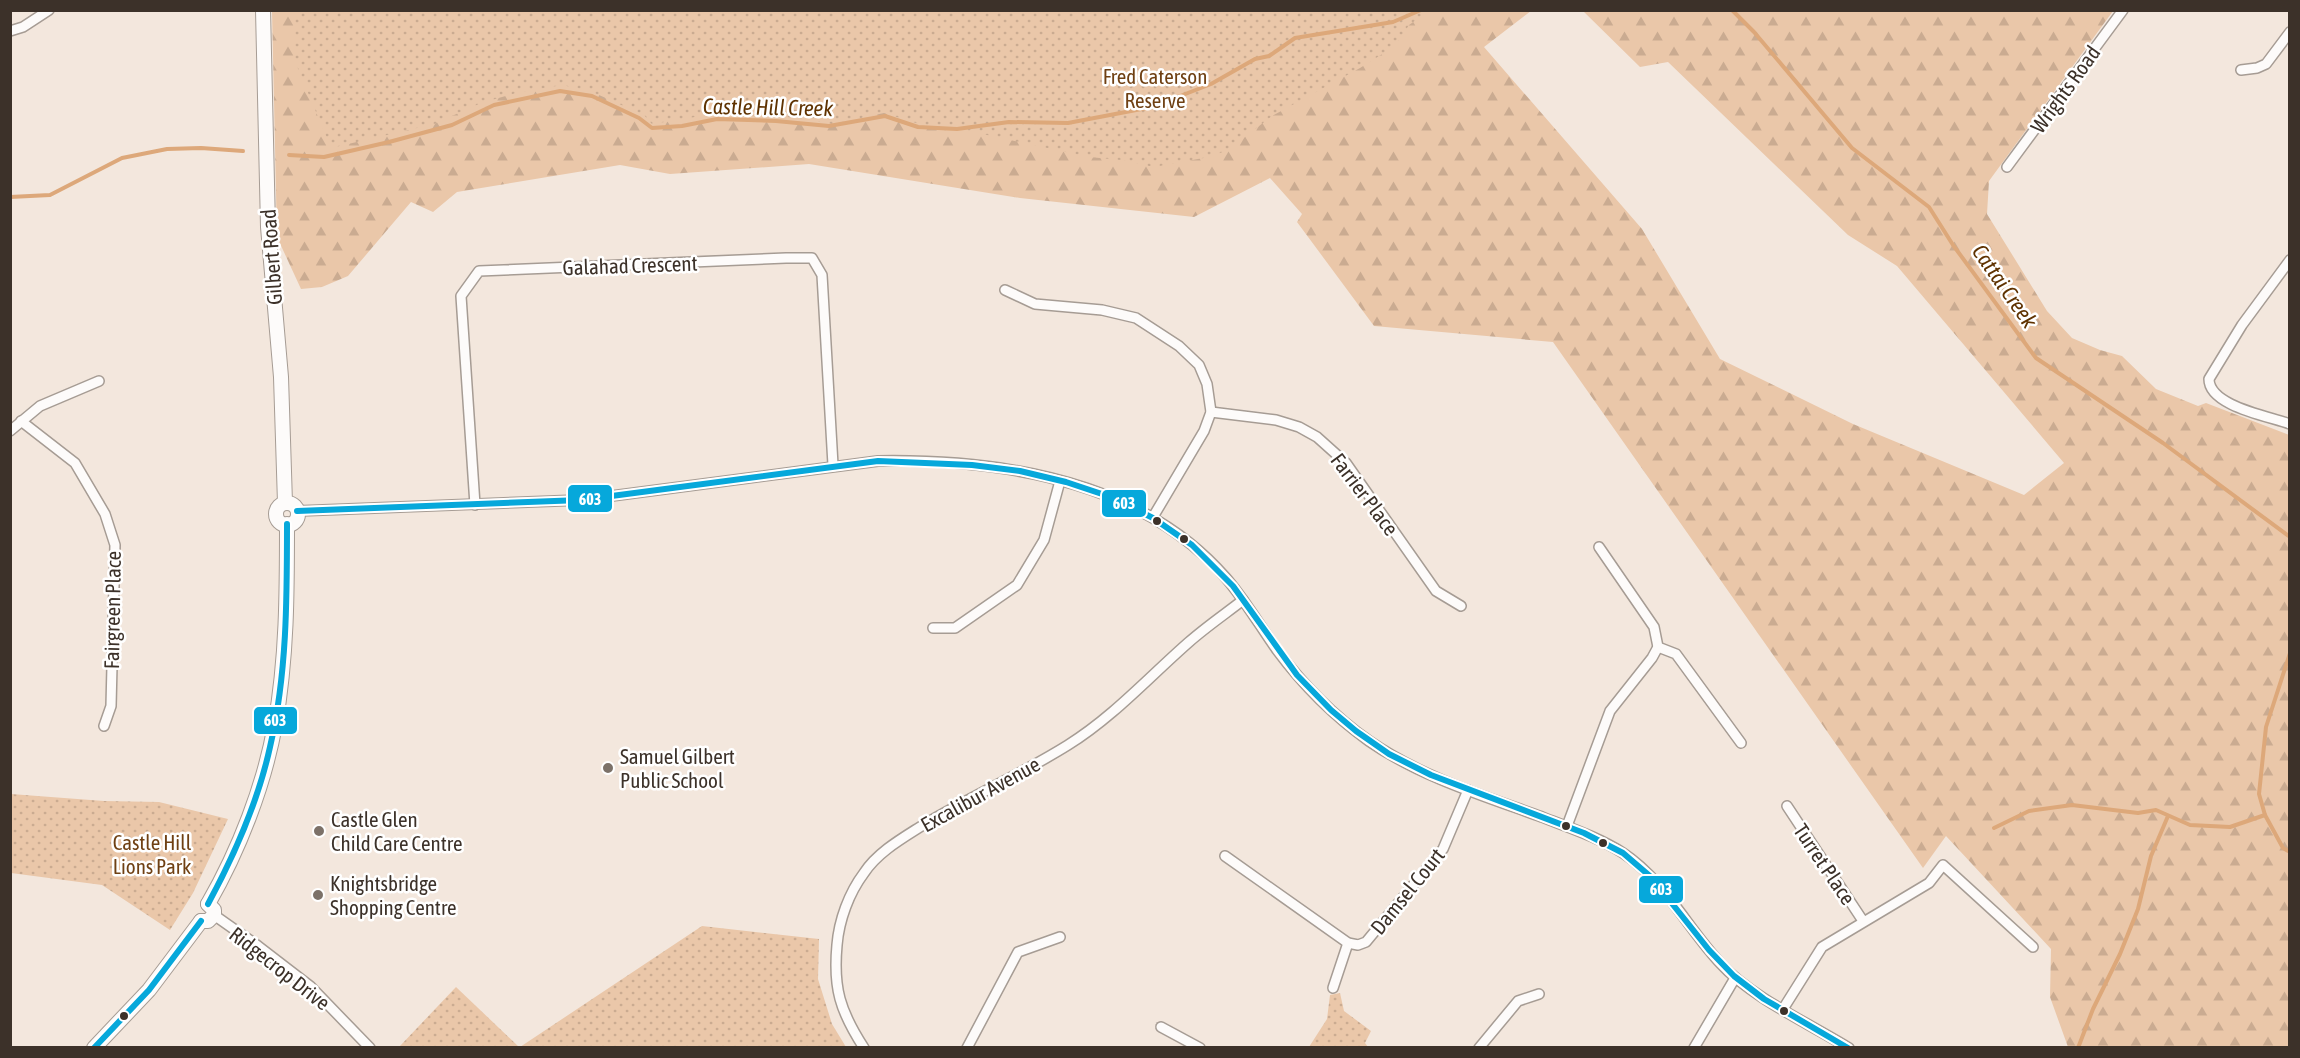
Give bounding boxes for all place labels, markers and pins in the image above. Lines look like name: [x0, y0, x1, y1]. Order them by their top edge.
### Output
unlabelled marker: [1151, 515, 1163, 527]
unlabelled marker: [1178, 533, 1190, 545]
place label: Samuel Gilbert Public School: [620, 744, 735, 792]
marker: Samuel Gilbert Public School: [601, 761, 615, 775]
place label: Castle Glen Child Care Centre: [331, 807, 462, 855]
unlabelled marker: [1560, 820, 1572, 832]
marker: Castle Glen Child Care Centre: [312, 824, 326, 838]
unlabelled marker: [1597, 837, 1609, 849]
place label: Knightsbridge Shopping Centre: [330, 871, 457, 919]
marker: Knightsbridge Shopping Centre: [311, 888, 325, 902]
unlabelled marker: [1778, 1005, 1790, 1017]
unlabelled marker: [118, 1010, 130, 1022]

